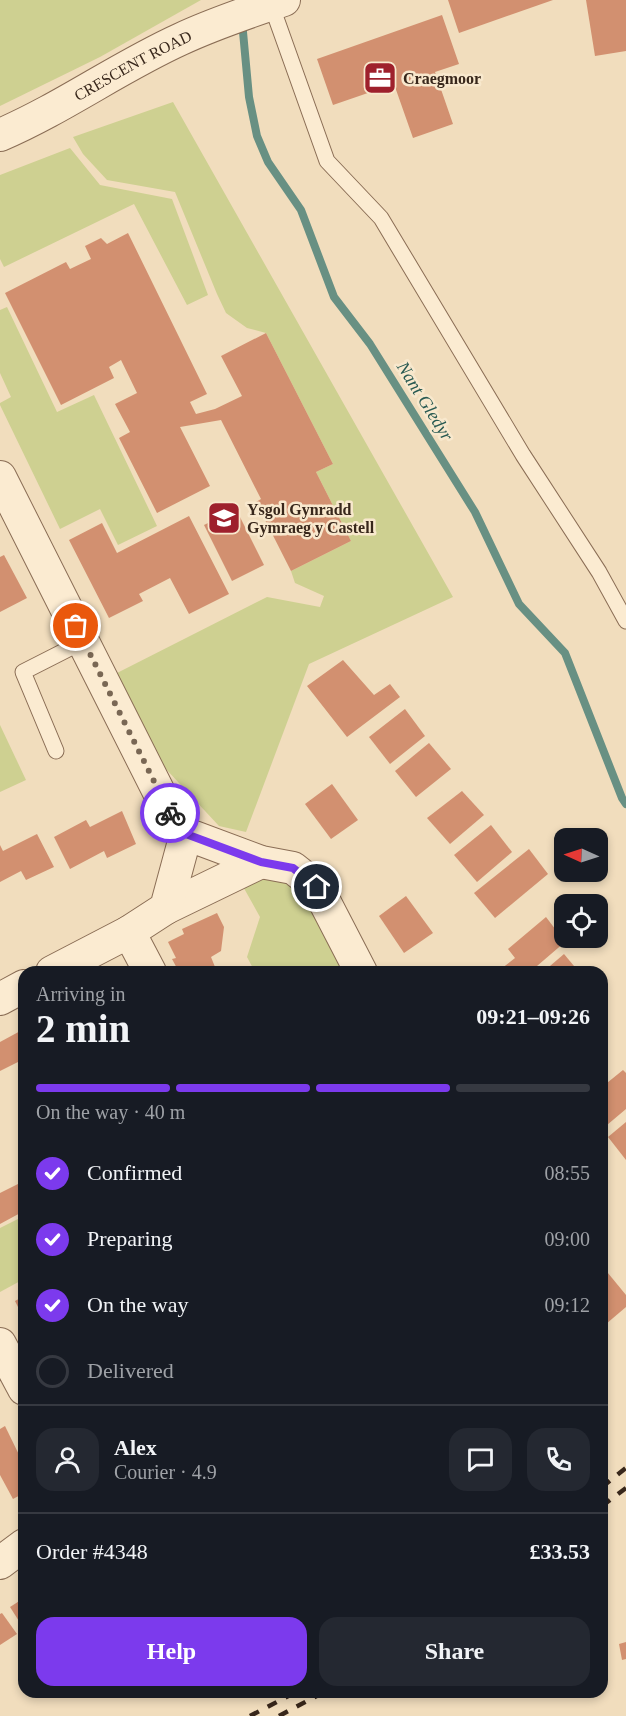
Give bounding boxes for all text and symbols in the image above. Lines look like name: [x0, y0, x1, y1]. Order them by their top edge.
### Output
street label: CRESCENT ROAD: [71, 27, 194, 104]
office icon: Craegmoor: [362, 60, 398, 96]
place label: Craegmoor: [403, 70, 481, 88]
water label: Nant Gledyr: [392, 357, 458, 445]
school or university icon: Ysgol Gynradd Gymraeg y Castell: [206, 500, 242, 536]
place label: Ysgol Gynradd Gymraeg y Castell: [247, 501, 375, 537]
pin: [50, 600, 101, 651]
icon: bag: [59, 609, 92, 642]
courier: [140, 783, 200, 843]
icon: bike: [154, 797, 187, 830]
north arrow: [554, 828, 608, 882]
map controls: [554, 828, 608, 948]
pin: [291, 861, 342, 912]
icon: home: [300, 870, 333, 903]
button: locate: [554, 894, 608, 948]
text: Arriving in: [36, 983, 125, 1005]
text: 09:21–09:26: [476, 1004, 590, 1029]
text: 2 min: [36, 1007, 130, 1050]
text: On the way · 40 m: [36, 1101, 185, 1123]
icon: check: [36, 1157, 69, 1190]
text: Confirmed: [87, 1160, 182, 1185]
text: 08:55: [544, 1162, 590, 1184]
icon: check: [36, 1223, 69, 1256]
text: Preparing: [87, 1226, 173, 1251]
text: 09:00: [544, 1228, 590, 1250]
icon: check: [36, 1289, 69, 1322]
text: On the way: [87, 1292, 188, 1317]
text: 09:12: [544, 1294, 590, 1316]
text: Delivered: [87, 1358, 174, 1383]
button: person: [36, 1428, 99, 1491]
button: chat: [449, 1428, 512, 1491]
button: phone: [527, 1428, 590, 1491]
text: Alex: [114, 1435, 157, 1460]
text: Courier · 4.9: [114, 1461, 217, 1483]
text: Order #4348: [36, 1539, 148, 1564]
text: £33.53: [530, 1539, 590, 1564]
button: Help: [36, 1617, 307, 1686]
button: Share: [319, 1617, 590, 1686]

